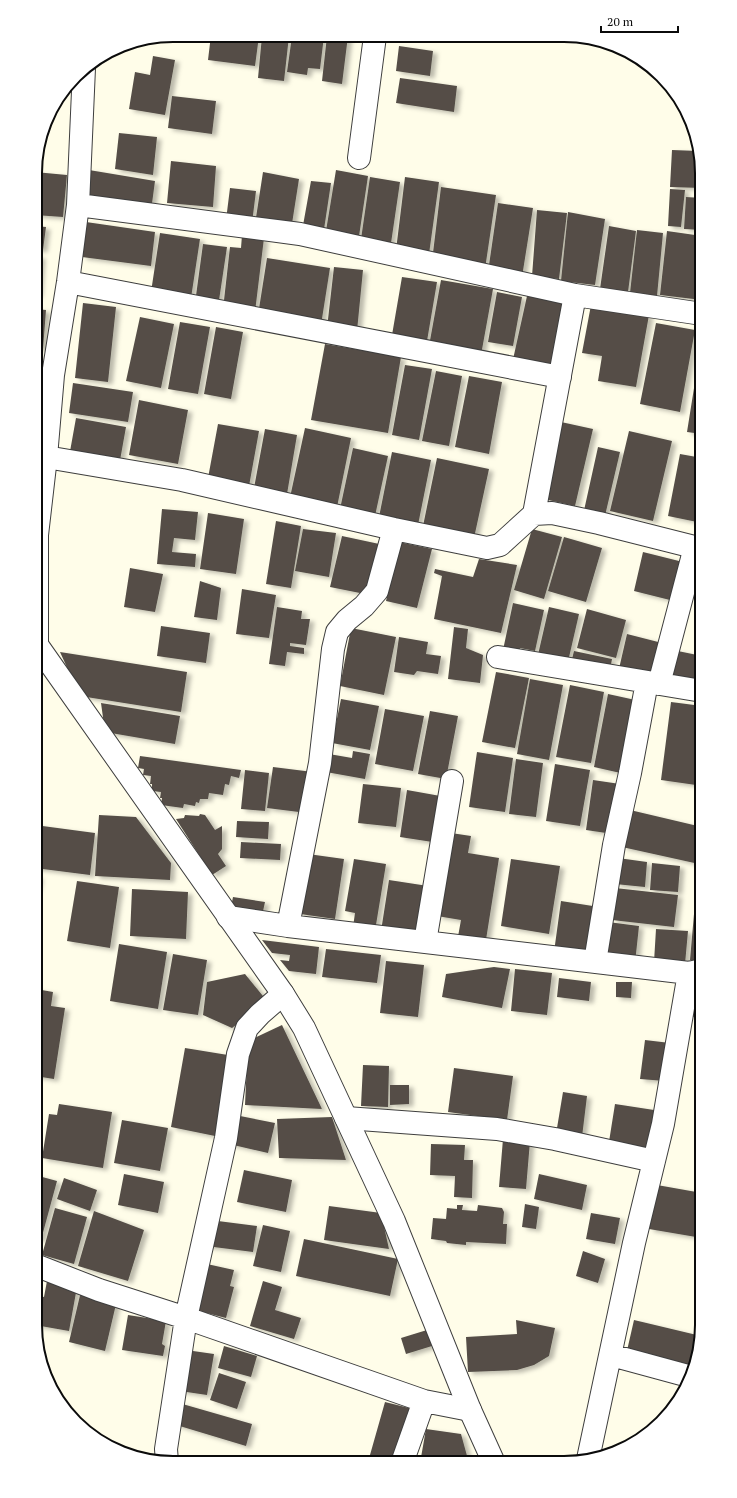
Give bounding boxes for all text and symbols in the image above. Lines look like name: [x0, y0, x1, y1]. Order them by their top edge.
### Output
scale bar: [601, 8, 678, 34]
text: 20 m: [607, 14, 634, 29]

